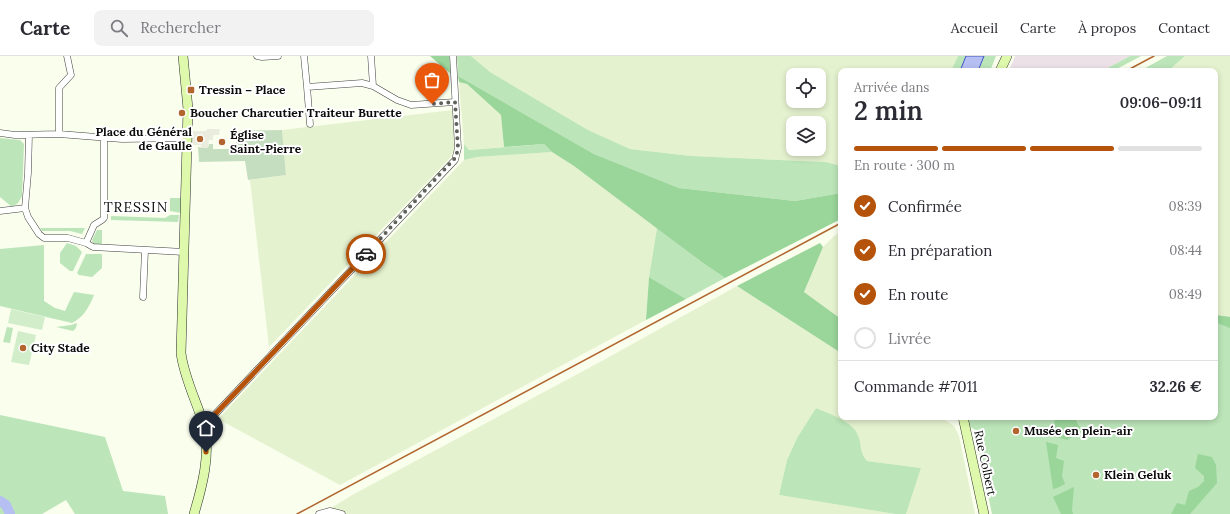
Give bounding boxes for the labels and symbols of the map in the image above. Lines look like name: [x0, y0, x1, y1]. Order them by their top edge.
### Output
pin: [415, 63, 449, 104]
place label: Tressin – Place: [199, 82, 286, 97]
marker: Tressin – Place: [186, 85, 196, 95]
place label: Boucher Charcutier Traiteur Burette: [190, 105, 402, 120]
marker: Boucher Charcutier Traiteur Burette: [177, 108, 187, 118]
place label: Place du Général de Gaulle: [95, 124, 193, 153]
place label: Église Saint-Pierre: [230, 127, 302, 156]
marker: Place du Général de Gaulle: [195, 134, 205, 144]
marker: Église Saint-Pierre: [217, 137, 227, 147]
district label: TRESSIN: [104, 198, 168, 216]
courier: [346, 234, 386, 274]
place label: City Stade: [31, 340, 90, 355]
marker: City Stade: [18, 343, 28, 353]
pin: [189, 411, 223, 452]
place label: Musée en plein-air: [1024, 423, 1133, 438]
marker: Musée en plein-air: [1011, 426, 1021, 436]
street label: Rue Colbert: [971, 429, 1000, 497]
place label: Klein Geluk: [1104, 467, 1171, 482]
marker: Klein Geluk: [1091, 470, 1101, 480]

